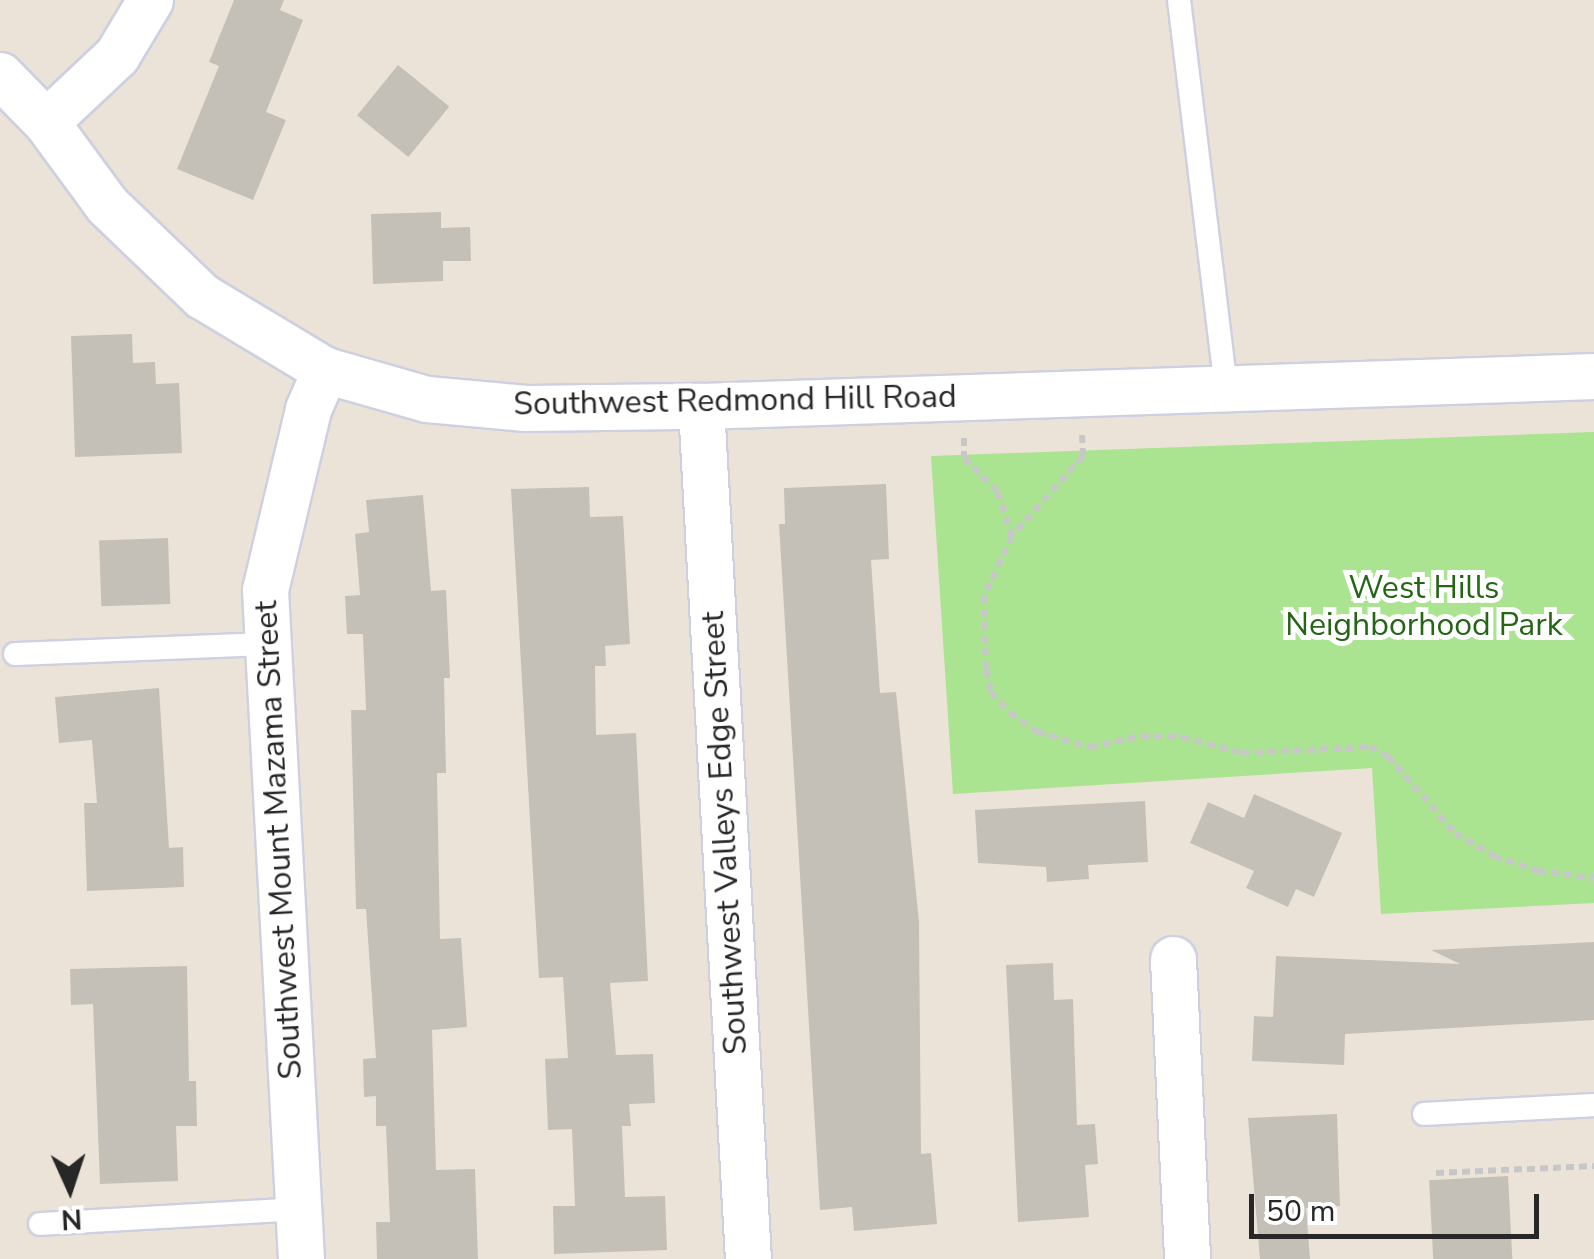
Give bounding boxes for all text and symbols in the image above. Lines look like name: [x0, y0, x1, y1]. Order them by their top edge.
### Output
street label: Southwest Redmond Hill Road: [513, 378, 957, 424]
park label: West Hills Neighborhood Park: [1285, 570, 1563, 645]
street label: Southwest Mount Mazama Street: [247, 600, 311, 1080]
street label: Southwest Valleys Edge Street: [694, 610, 756, 1056]
north arrow: [20, 1139, 120, 1239]
scale bar: [1254, 1174, 1544, 1236]
text: 50 m: [1266, 1191, 1335, 1232]
text: N: [60, 1199, 83, 1238]

